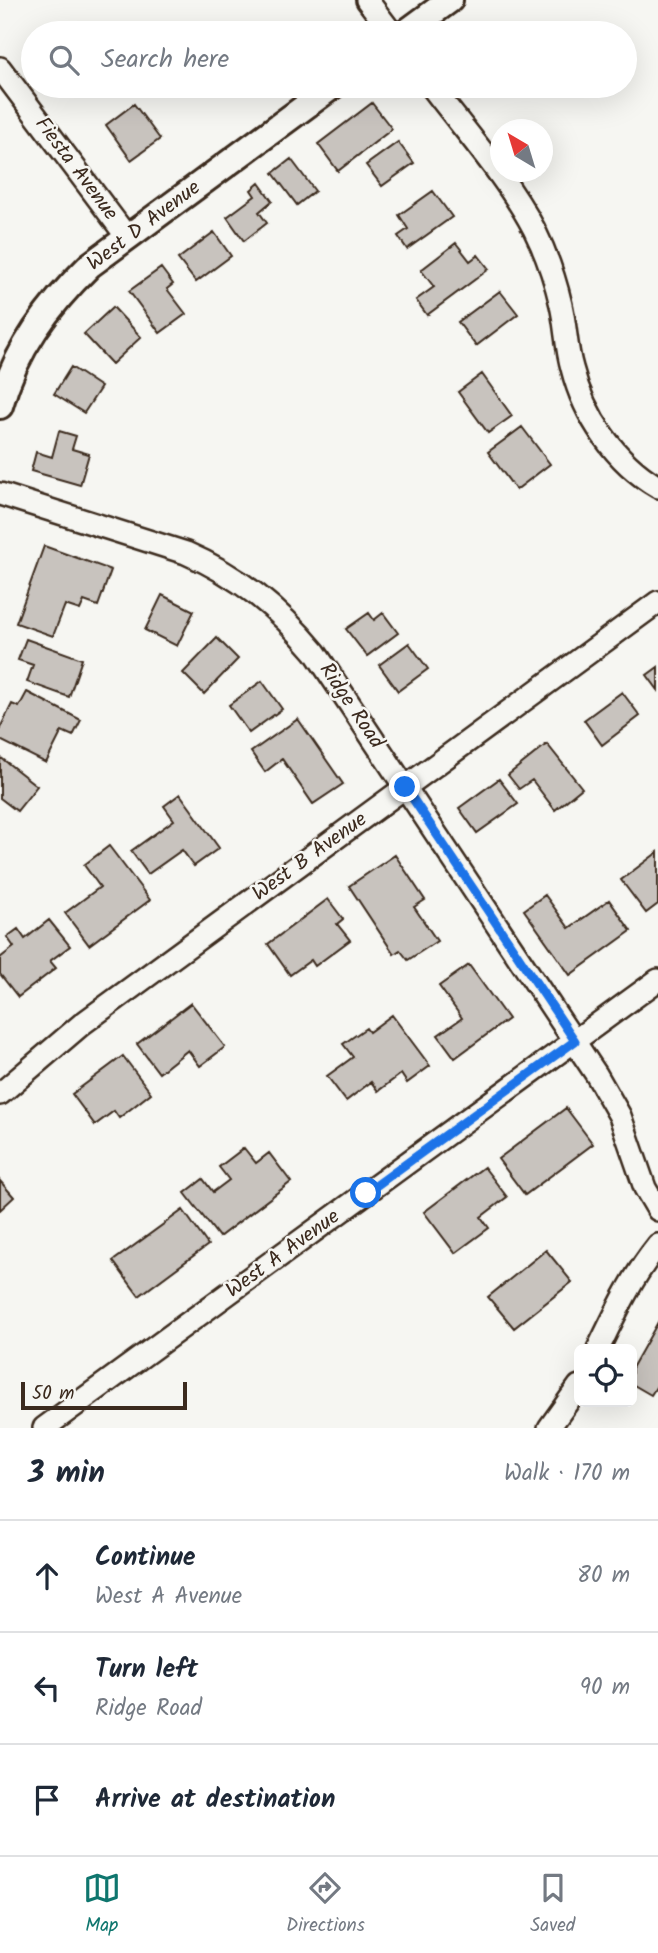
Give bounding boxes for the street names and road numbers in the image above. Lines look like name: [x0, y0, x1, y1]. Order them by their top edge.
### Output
street label: Fiesta Avenue: [26, 110, 126, 228]
street label: West D Avenue: [80, 172, 208, 280]
street label: Ridge Road: [310, 656, 392, 756]
street label: West B Avenue: [246, 804, 375, 910]
street label: West A Avenue: [219, 1201, 347, 1307]

